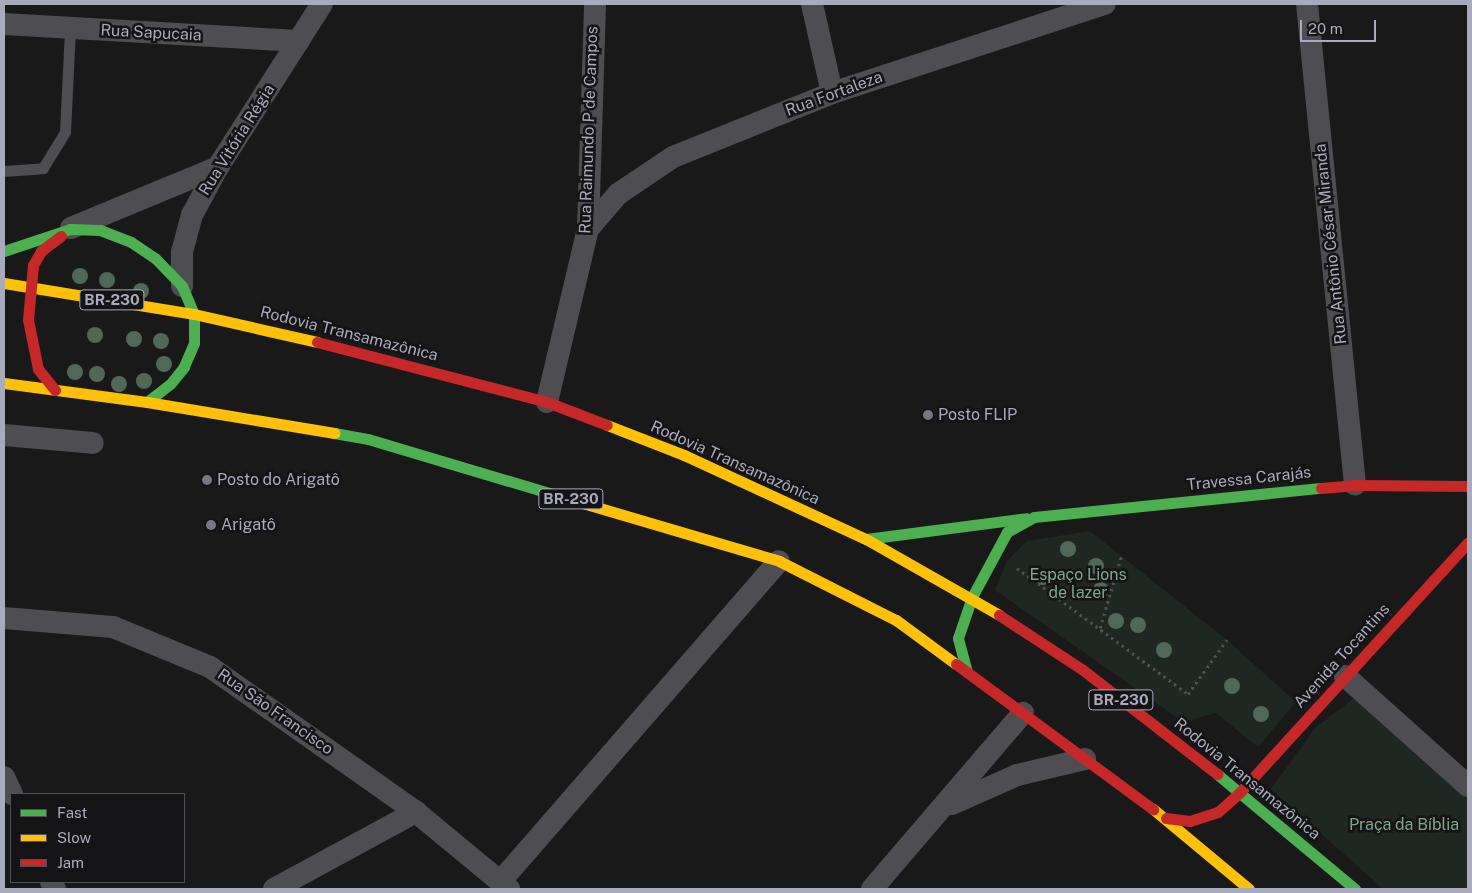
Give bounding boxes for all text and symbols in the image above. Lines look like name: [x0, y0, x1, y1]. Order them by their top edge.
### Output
scale bar: [1302, 10, 1378, 42]
text: 20 m: [1308, 20, 1343, 37]
street label: Rua Sapucaia: [100, 21, 202, 45]
street label: Rua Raimundo P de Campos: [576, 26, 602, 234]
street label: Rua Fortaleza: [783, 68, 885, 120]
street label: Rua Vitória Régia: [195, 81, 279, 199]
street label: Rua Antônio César Miranda: [1311, 143, 1351, 345]
road number: BR-230: [78, 288, 146, 312]
street label: Rodovia Transamazônica: [258, 303, 440, 365]
place label: Posto FLIP: [938, 405, 1017, 425]
marker: Posto FLIP: [922, 409, 934, 421]
street label: Rodovia Transamazônica: [648, 417, 822, 509]
street label: Travessa Carajás: [1186, 463, 1312, 495]
place label: Posto do Arigatô: [217, 470, 340, 490]
marker: Posto do Arigatô: [201, 474, 213, 486]
road number: BR-230: [537, 486, 605, 512]
place label: Arigatô: [221, 515, 276, 535]
marker: Arigatô: [205, 519, 217, 531]
park label: Espaço Lions de lazer: [1029, 565, 1127, 603]
street label: Avenida Tocantins: [1290, 600, 1394, 712]
street label: Rua São Francisco: [213, 665, 337, 759]
road number: BR-230: [1087, 688, 1155, 712]
street label: Rodovia Transamazônica: [1170, 714, 1324, 844]
legend: [10, 793, 185, 883]
text: Fast: [57, 804, 87, 821]
park label: Praça da Bíblia: [1349, 815, 1459, 835]
text: Slow: [57, 829, 91, 846]
text: Jam: [57, 854, 84, 871]

